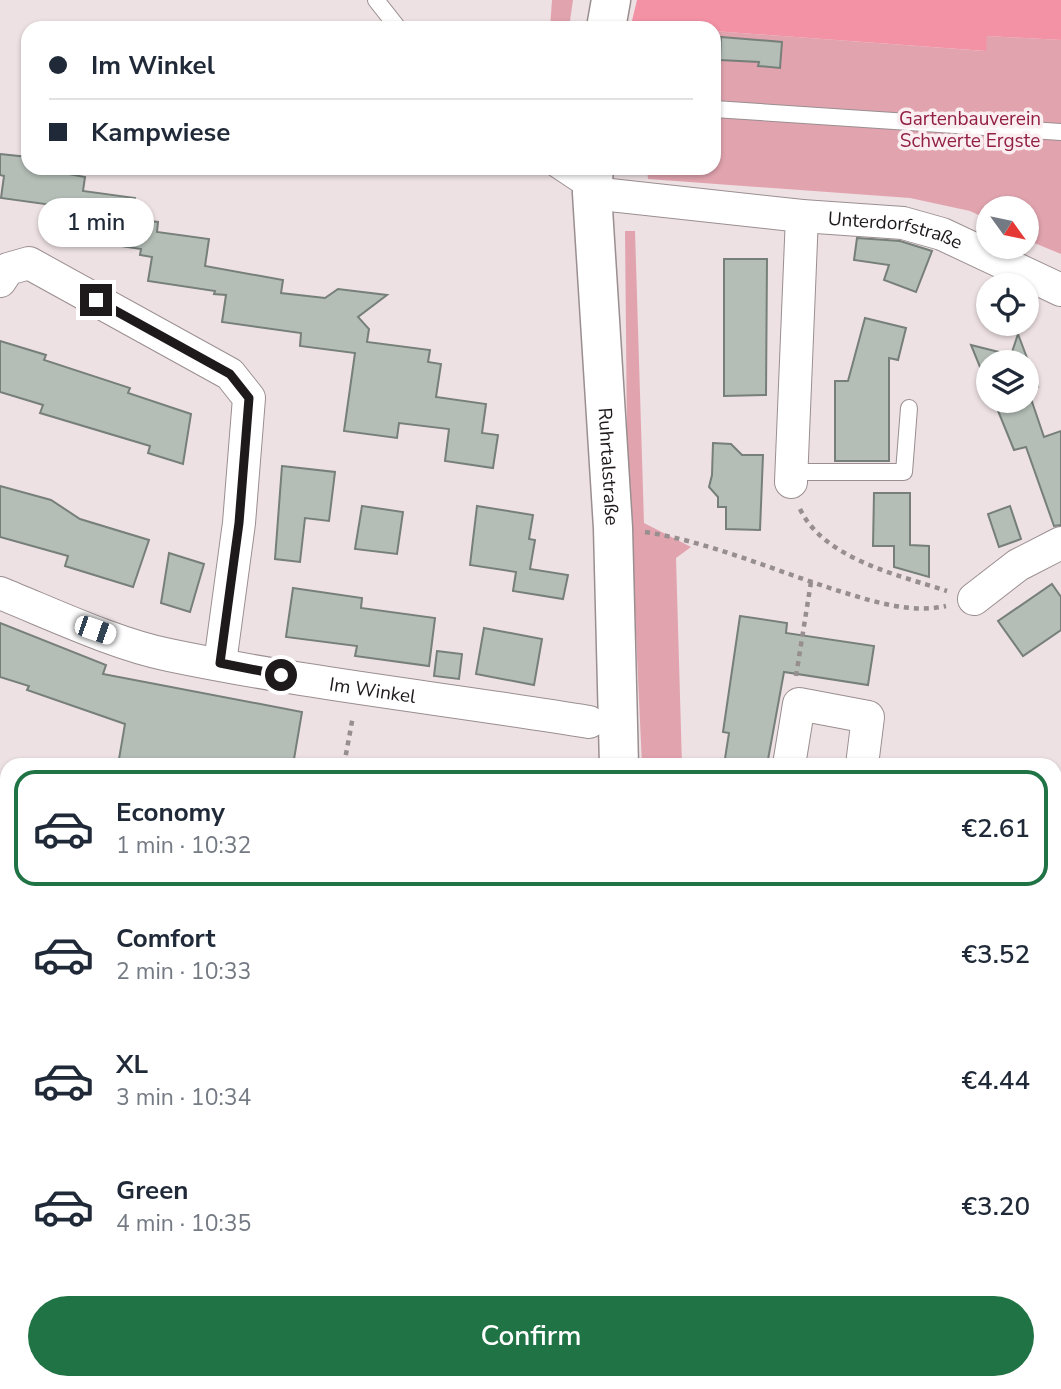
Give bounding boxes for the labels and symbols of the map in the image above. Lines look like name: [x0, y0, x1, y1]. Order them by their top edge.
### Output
park label: Gartenbauverein Schwerte Ergste: [899, 106, 1041, 154]
north arrow: [976, 196, 1040, 259]
callout: 1 min: [38, 198, 154, 247]
street label: Unterdorfstraße: [827, 206, 967, 256]
route end: [80, 284, 112, 316]
street label: Ruhrtalstraße: [591, 407, 625, 526]
car: [72, 613, 119, 647]
route start: [265, 659, 297, 691]
street label: Im Winkel: [328, 672, 418, 710]

